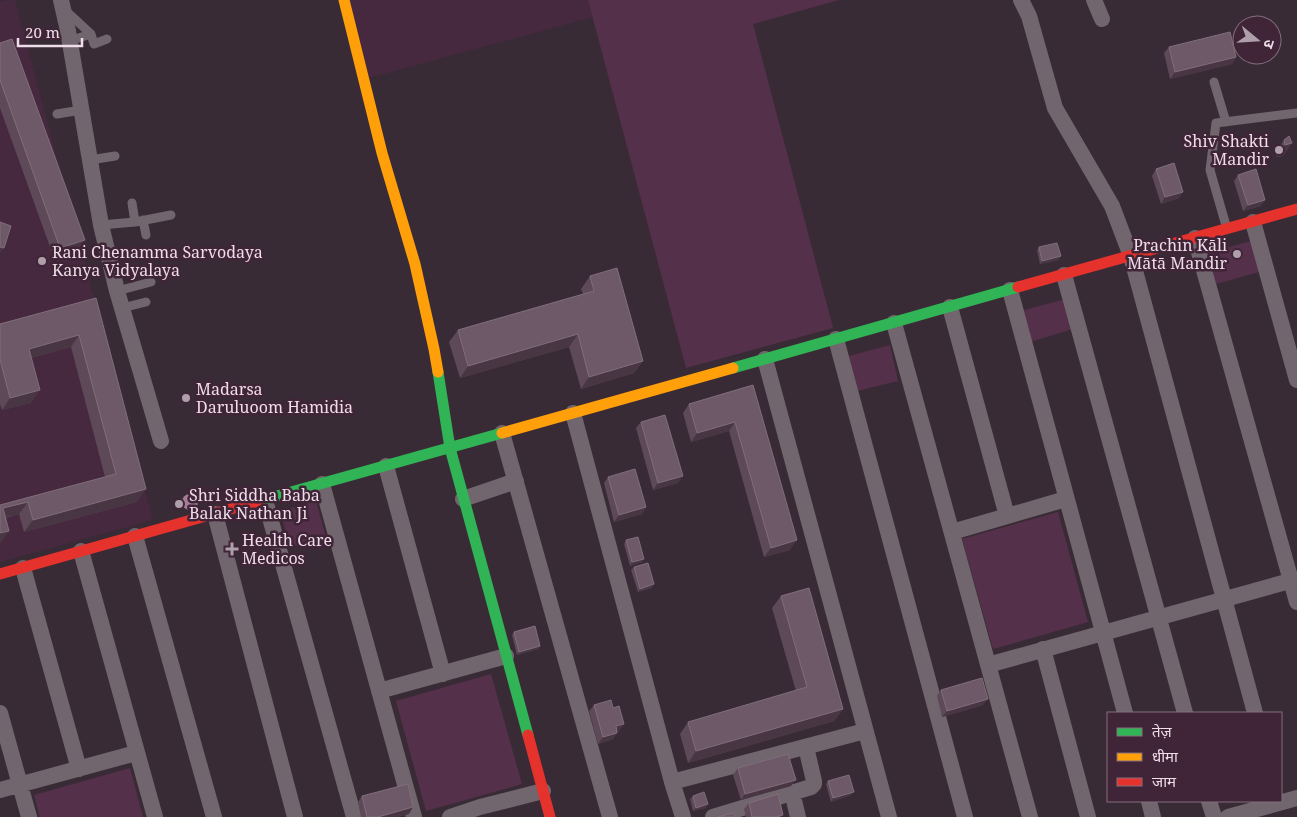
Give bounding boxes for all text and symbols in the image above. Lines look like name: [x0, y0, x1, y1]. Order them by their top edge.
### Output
scale bar: [18, 15, 81, 47]
north arrow: [1232, 15, 1282, 65]
text: 20 m: [25, 22, 60, 42]
text: उ: [1259, 37, 1280, 52]
place label: Shiv Shakti Mandir: [1184, 130, 1269, 170]
marker: Shiv Shakti Mandir: [1273, 144, 1285, 156]
place label: Prachin Kāli Mātā Mandir: [1127, 234, 1227, 274]
place label: Rani Chenamma Sarvodaya Kanya Vidyalaya: [52, 241, 263, 281]
marker: Prachin Kāli Mātā Mandir: [1231, 248, 1243, 260]
marker: Rani Chenamma Sarvodaya Kanya Vidyalaya: [36, 255, 48, 267]
place label: Madarsa Daruluoom Hamidia: [196, 378, 353, 418]
marker: Madarsa Daruluoom Hamidia: [180, 392, 192, 404]
place label: Shri Siddha Baba Balak Nathan Ji: [189, 484, 320, 524]
marker: Shri Siddha Baba Balak Nathan Ji: [173, 498, 185, 510]
place label: Health Care Medicos: [242, 529, 332, 569]
marker: Health Care Medicos: [226, 543, 238, 555]
legend: [1107, 712, 1282, 802]
text: तेज़: [1152, 721, 1173, 741]
text: धीमा: [1152, 746, 1179, 766]
text: जाम: [1152, 771, 1177, 791]

